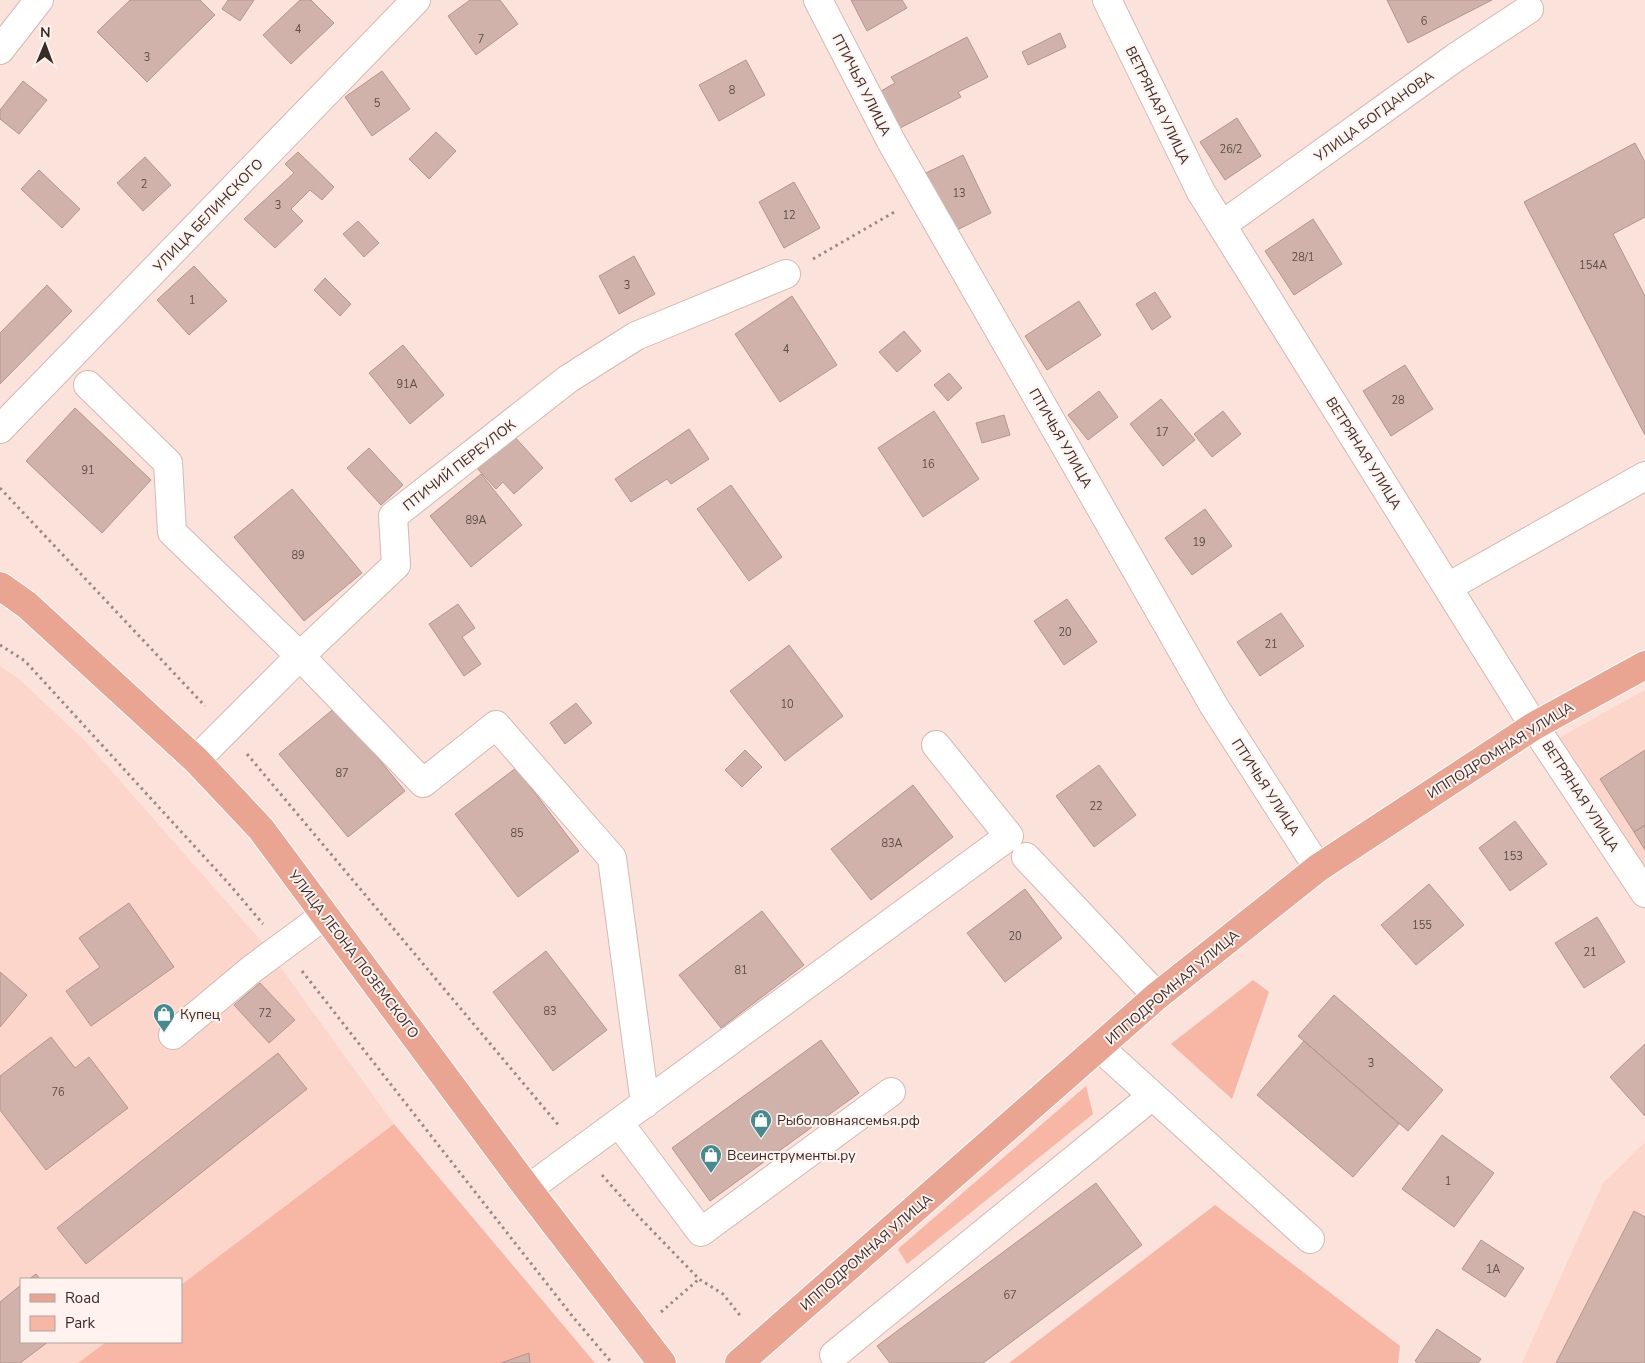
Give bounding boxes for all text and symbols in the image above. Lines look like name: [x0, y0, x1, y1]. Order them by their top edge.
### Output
house number: 6: [1421, 14, 1428, 29]
north arrow: [20, 20, 70, 70]
house number: 4: [295, 22, 302, 37]
text: N: [40, 23, 51, 42]
street label: ПТИЧЬЯ УЛИЦА: [828, 31, 895, 139]
house number: 7: [478, 32, 484, 47]
street label: ВЕТРЯНАЯ УЛИЦА: [1121, 43, 1194, 167]
house number: 3: [144, 50, 150, 65]
street label: УЛИЦА БОГДАНОВА: [1310, 66, 1438, 167]
house number: 8: [729, 83, 736, 98]
house number: 5: [374, 96, 381, 111]
house number: 26/2: [1220, 142, 1242, 157]
street label: УЛИЦА БЕЛИНСКОГО: [149, 155, 268, 277]
house number: 2: [141, 177, 147, 192]
house number: 13: [952, 186, 966, 201]
house number: 3: [275, 198, 281, 213]
house number: 12: [782, 208, 796, 223]
house number: 28/1: [1292, 250, 1314, 265]
house number: 154А: [1579, 258, 1607, 273]
house number: 3: [624, 278, 630, 293]
house number: 1: [189, 293, 195, 308]
house number: 4: [783, 342, 790, 357]
house number: 91А: [396, 377, 418, 392]
street label: ПТИЧЬЯ УЛИЦА: [1024, 385, 1097, 492]
house number: 28: [1391, 393, 1405, 408]
street label: ВЕТРЯНАЯ УЛИЦА: [1321, 394, 1406, 513]
street label: ПТИЧИЙ ПЕРЕУЛОК: [399, 415, 520, 515]
house number: 17: [1155, 425, 1169, 440]
house number: 16: [921, 457, 935, 472]
house number: 91: [81, 463, 95, 478]
house number: 89А: [465, 513, 487, 528]
house number: 19: [1192, 535, 1206, 550]
house number: 89: [291, 548, 305, 563]
house number: 20: [1058, 625, 1072, 640]
house number: 21: [1264, 637, 1278, 652]
house number: 10: [780, 697, 794, 712]
street label: ИППОДРОМНАЯ УЛИЦА: [1423, 698, 1577, 803]
street label: ПТИЧЬЯ УЛИЦА: [1227, 735, 1304, 839]
street label: ВЕТРЯНАЯ УЛИЦА: [1537, 737, 1624, 856]
house number: 87: [335, 766, 349, 781]
house number: 22: [1089, 799, 1103, 814]
house number: 85: [510, 826, 524, 841]
house number: 83А: [881, 836, 903, 851]
house number: 153: [1503, 849, 1523, 864]
street label: УЛИЦА ЛЕОНА ПОЗЕМСКОГО: [283, 866, 423, 1042]
house number: 155: [1412, 918, 1432, 933]
street label: ИППОДРОМНАЯ УЛИЦА: [1101, 926, 1243, 1049]
house number: 20: [1008, 929, 1022, 944]
house number: 21: [1583, 945, 1597, 960]
house number: 81: [734, 963, 748, 978]
shop icon: Купец: [152, 1002, 176, 1033]
house number: 83: [543, 1004, 557, 1019]
place label: Купец: [180, 1005, 220, 1024]
house number: 72: [258, 1006, 272, 1021]
house number: 3: [1368, 1056, 1374, 1071]
house number: 76: [51, 1085, 65, 1100]
shop icon: Рыболовнаясемья.рф: [749, 1108, 773, 1139]
place label: Рыболовнаясемья.рф: [777, 1111, 920, 1130]
shop icon: Всеинструменты.ру: [699, 1143, 723, 1174]
place label: Всеинструменты.ру: [727, 1146, 856, 1165]
house number: 1: [1445, 1174, 1451, 1189]
street label: ИППОДРОМНАЯ УЛИЦА: [796, 1190, 936, 1315]
house number: 1А: [1486, 1262, 1500, 1277]
legend: [20, 1278, 182, 1343]
text: Road: [65, 1288, 100, 1308]
house number: 67: [1003, 1288, 1017, 1303]
text: Park: [65, 1313, 95, 1333]

